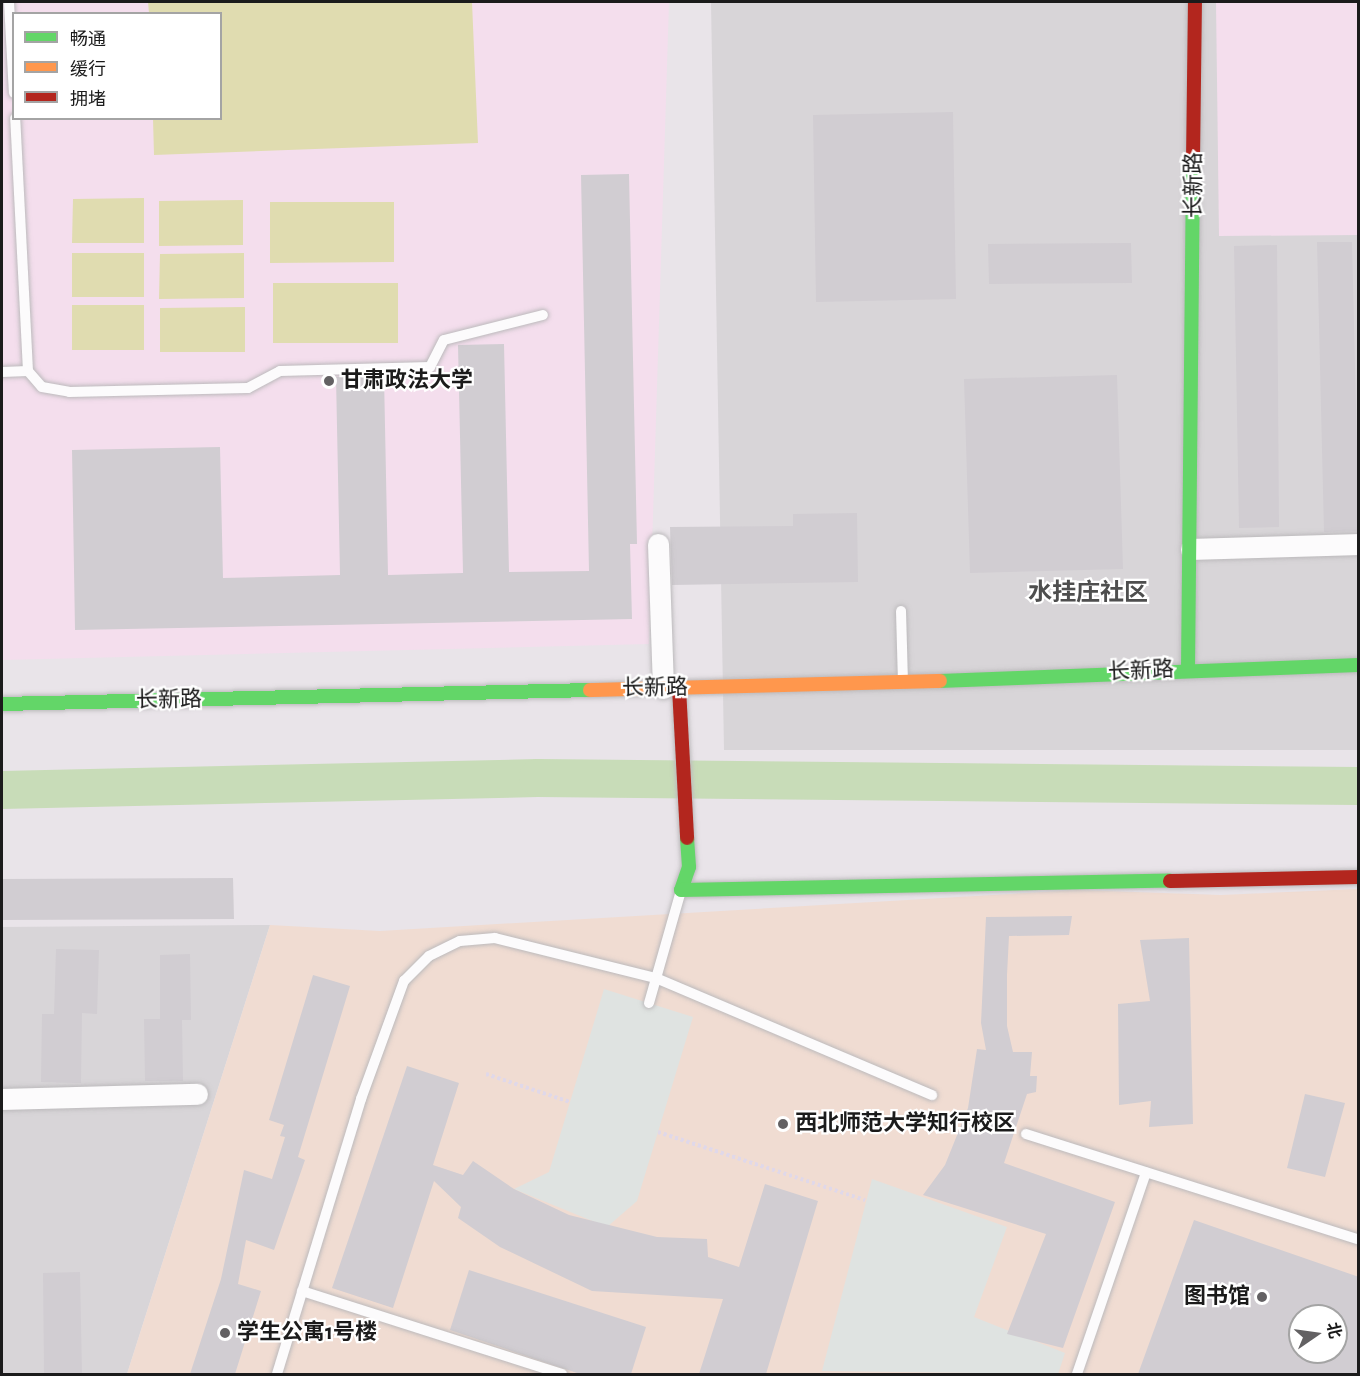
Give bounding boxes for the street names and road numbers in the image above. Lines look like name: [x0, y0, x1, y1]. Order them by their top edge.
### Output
street label: 长新路: [1181, 152, 1207, 218]
street label: 长新路: [1107, 656, 1175, 686]
street label: 长新路: [622, 674, 688, 702]
street label: 长新路: [136, 686, 202, 714]

